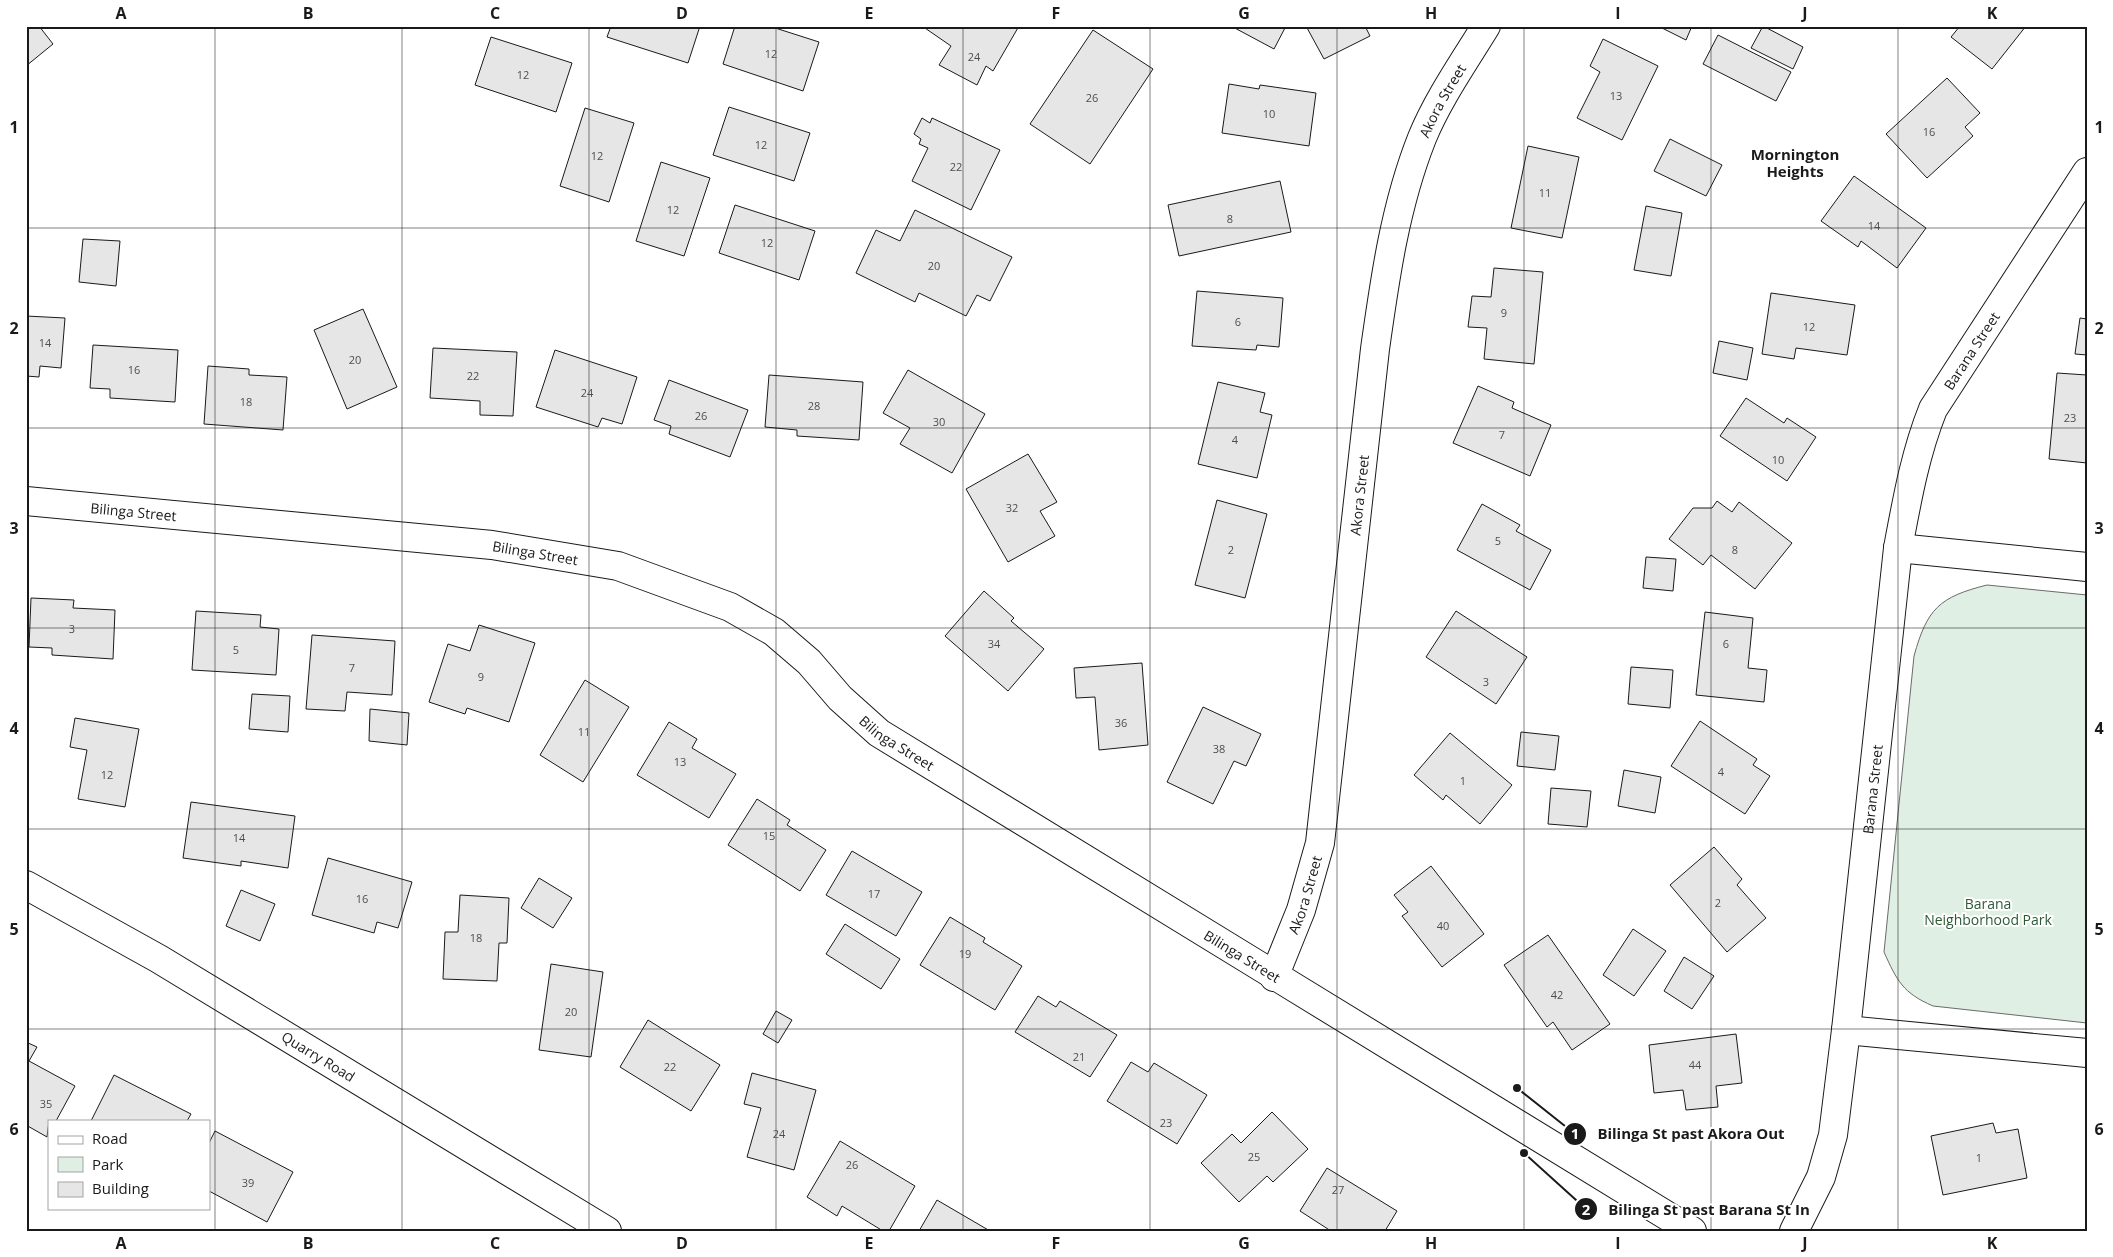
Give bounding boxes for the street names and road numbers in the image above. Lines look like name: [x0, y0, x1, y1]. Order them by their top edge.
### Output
street label: Akora Street: [1414, 60, 1470, 140]
street label: Barana Street: [1939, 308, 2003, 393]
street label: Akora Street: [1345, 454, 1373, 536]
street label: Bilinga Street: [90, 498, 177, 525]
street label: Bilinga Street: [491, 536, 580, 569]
street label: Bilinga Street: [856, 711, 938, 774]
street label: Barana Street: [1858, 744, 1886, 835]
street label: Akora Street: [1283, 853, 1325, 936]
street label: Bilinga Street: [1201, 925, 1284, 986]
street label: Quarry Road: [278, 1026, 359, 1086]

